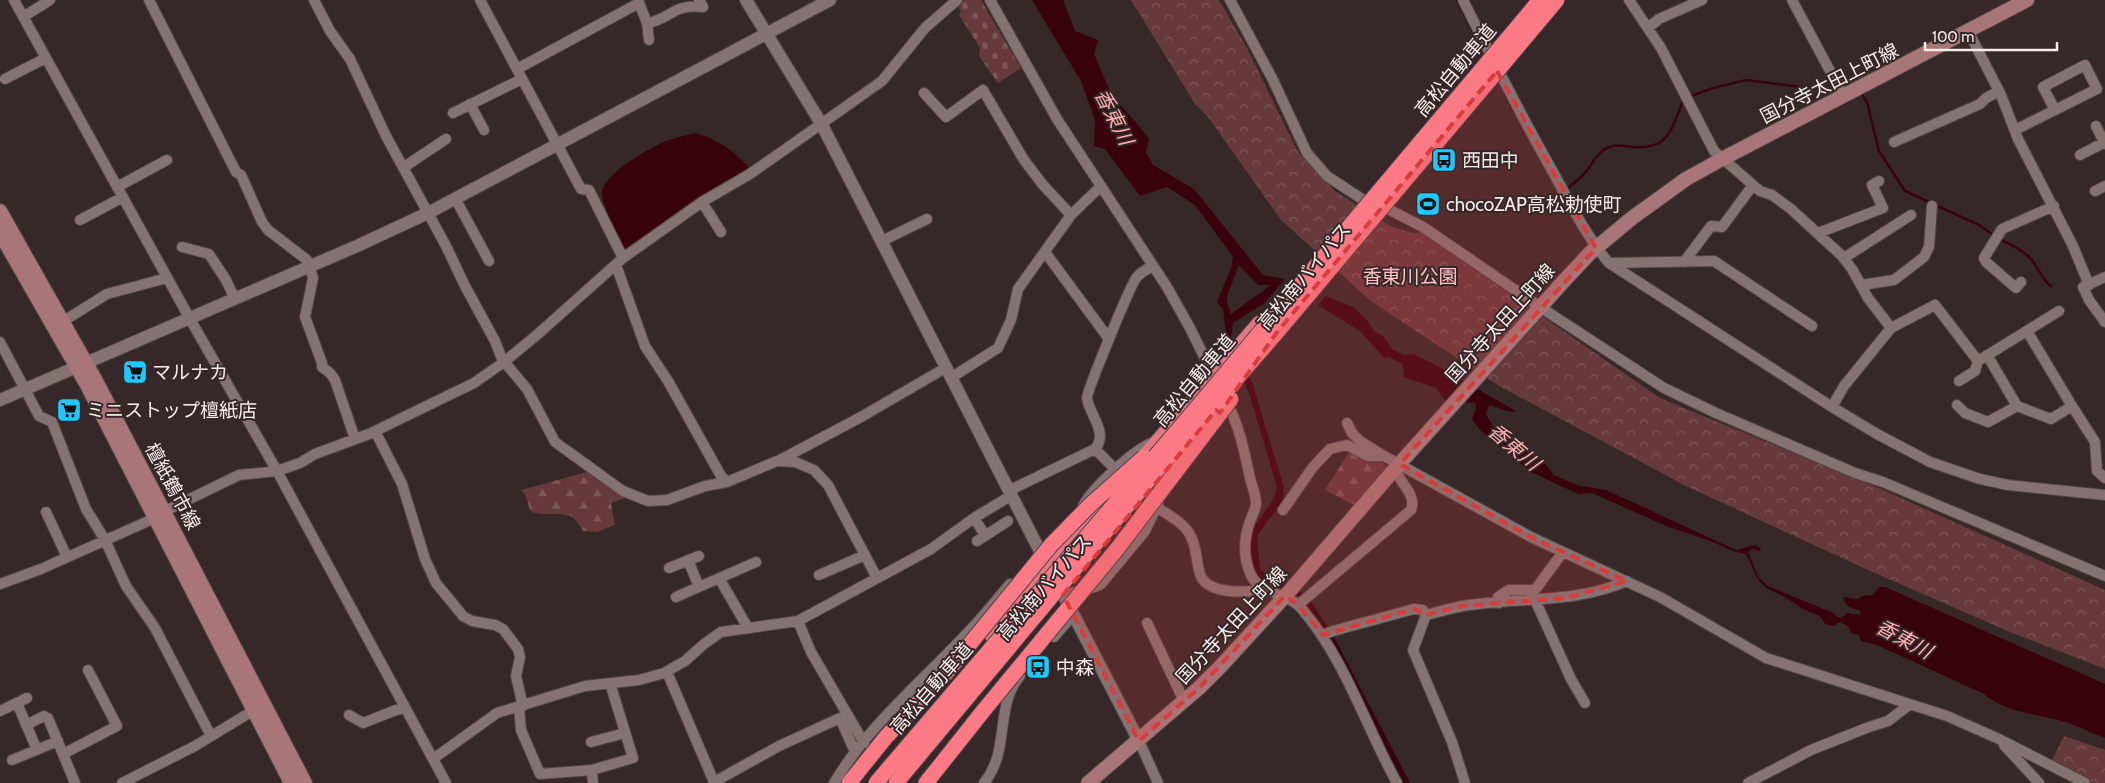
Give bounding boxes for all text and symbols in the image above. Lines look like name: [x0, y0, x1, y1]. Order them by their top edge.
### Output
street label: 高松自動車道: [1410, 19, 1501, 121]
scale bar: [1925, 20, 2058, 52]
text: 100 m: [1932, 28, 1974, 46]
street label: 国分寺太田上町線: [1756, 39, 1902, 128]
water label: 香東川: [1090, 85, 1139, 151]
bus stop icon: 西田中: [1431, 147, 1457, 173]
place label: 西田中: [1462, 149, 1519, 172]
sports icon: chocoZAP高松勅使町: [1415, 191, 1441, 217]
place label: chocoZAP高松勅使町: [1446, 193, 1622, 216]
street label: 高松南バイパス: [1253, 218, 1356, 335]
street label: 国分寺太田上町線: [1441, 259, 1560, 388]
park label: 香東川公園: [1362, 265, 1458, 288]
street label: 高松自動車道: [1149, 329, 1240, 431]
supermarket icon: マルナカ: [122, 359, 148, 385]
place label: マルナカ: [152, 361, 228, 384]
supermarket icon: ミニストップ檀紙店: [56, 397, 82, 423]
place label: ミニストップ檀紙店: [86, 399, 257, 422]
water label: 香東川: [1483, 419, 1546, 477]
street label: 檀紙鶴市線: [140, 439, 205, 534]
street label: 高松南バイパス: [992, 530, 1097, 645]
street label: 国分寺太田上町線: [1171, 562, 1292, 689]
water label: 香東川: [1872, 614, 1938, 665]
street label: 高松自動車道: [885, 638, 977, 739]
bus stop icon: 中森: [1025, 654, 1051, 680]
place label: 中森: [1056, 656, 1094, 679]

